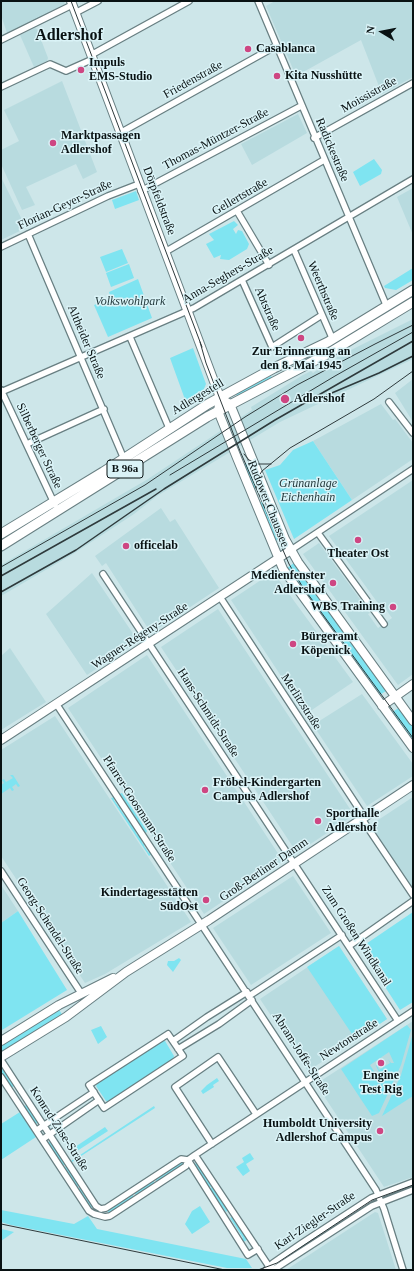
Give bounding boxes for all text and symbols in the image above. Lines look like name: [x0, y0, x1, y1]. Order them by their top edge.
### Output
north arrow: [362, 12, 402, 52]
text: N: [364, 25, 377, 35]
district label: Adlershof: [35, 26, 103, 46]
place label: Casablanca: [256, 42, 315, 56]
marker: Casablanca: [243, 44, 253, 54]
place label: Impuls EMS-Studio: [89, 56, 152, 84]
street label: Friedenstraße: [161, 58, 225, 102]
marker: Impuls EMS-Studio: [76, 65, 86, 75]
place label: Kita Nusshütte: [285, 69, 362, 83]
marker: Kita Nusshütte: [272, 71, 282, 81]
street label: Moissistraße: [339, 74, 399, 116]
street label: Thomas-Müntzer-Straße: [161, 105, 271, 173]
street label: Radickestraße: [312, 116, 352, 184]
place label: Marktpassagen Adlershof: [61, 129, 140, 157]
marker: Marktpassagen Adlershof: [48, 138, 58, 148]
street label: Dörpfeldstraße: [139, 165, 179, 237]
street label: Gellertstraße: [210, 175, 270, 219]
street label: Florian-Geyer-Straße: [16, 177, 114, 233]
street label: Anna-Seghers-Straße: [180, 243, 276, 307]
street label: Weerthstraße: [304, 259, 342, 323]
street label: Abtstraße: [251, 285, 283, 333]
park label: Volkswohlpark: [95, 295, 165, 309]
street label: Altheider Straße: [64, 303, 108, 381]
marker: Zur Erinnerung an den 8. Mai 1945: [296, 333, 306, 343]
place label: Zur Erinnerung an den 8. Mai 1945: [252, 345, 350, 373]
street label: Adlergestell: [169, 376, 227, 418]
place label: Adlershof: [294, 392, 345, 406]
marker: Adlershof: [279, 393, 291, 405]
street label: Silberberger Straße: [13, 401, 65, 491]
street label: Rudower Chaussee: [244, 459, 292, 549]
road number: B 96a: [107, 460, 143, 478]
park label: Grünanlage Eichenhain: [279, 477, 337, 505]
marker: Theater Ost: [353, 535, 363, 545]
place label: officelab: [134, 539, 178, 553]
marker: officelab: [121, 541, 131, 551]
place label: Theater Ost: [327, 547, 389, 561]
place label: Medienfenster Adlershof: [251, 569, 325, 597]
marker: Medienfenster Adlershof: [328, 578, 338, 588]
street label: Wagner-Régeny-Straße: [89, 599, 191, 673]
place label: WBS Training: [311, 600, 385, 614]
marker: WBS Training: [388, 602, 398, 612]
place label: Bürgeramt Köpenick: [301, 630, 358, 658]
marker: Bürgeramt Köpenick: [288, 639, 298, 649]
street label: Hans-Schmidt-Straße: [174, 666, 242, 760]
street label: Merlitzstraße: [278, 671, 324, 733]
street label: Pfarrer-Goosmann-Straße: [99, 753, 179, 865]
place label: Fröbel-Kindergarten Campus Adlershof: [213, 776, 321, 804]
marker: Fröbel-Kindergarten Campus Adlershof: [200, 785, 210, 795]
place label: Sporthalle Adlershof: [326, 807, 379, 835]
marker: Sporthalle Adlershof: [313, 816, 323, 826]
street label: Groß-Berliner Damm: [217, 835, 311, 905]
street label: Georg-Schendel-Straße: [13, 875, 87, 977]
street label: Zum Großen Windkanal: [318, 883, 394, 989]
place label: Kindertagesstätten SüdOst: [101, 886, 198, 914]
marker: Kindertagesstätten SüdOst: [201, 895, 211, 905]
street label: Abram-Joffe-Straße: [269, 1010, 333, 1098]
street label: Newtonstraße: [317, 1016, 381, 1064]
marker: Engine Test Rig: [376, 1058, 386, 1068]
place label: Engine Test Rig: [360, 1069, 402, 1097]
street label: Konrad-Zuse-Straße: [26, 1084, 92, 1174]
place label: Humboldt University Adlershof Campus: [263, 1117, 372, 1145]
marker: Humboldt University Adlershof Campus: [375, 1126, 385, 1136]
street label: Karl-Ziegler-Straße: [272, 1189, 358, 1253]

